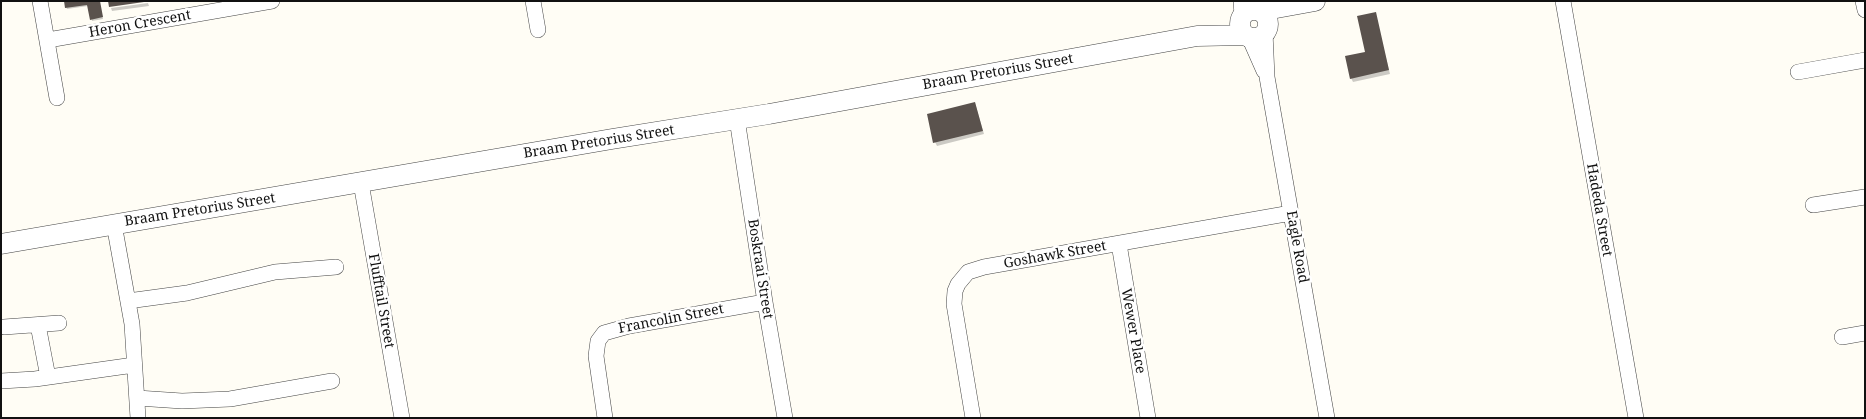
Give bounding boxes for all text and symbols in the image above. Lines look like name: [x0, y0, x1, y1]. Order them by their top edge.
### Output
street label: Heron Crescent: [88, 7, 192, 41]
street label: Braam Pretorius Street: [921, 50, 1075, 94]
street label: Braam Pretorius Street: [522, 122, 676, 162]
street label: Hadeda Street: [1583, 162, 1615, 258]
street label: Braam Pretorius Street: [123, 190, 277, 230]
street label: Eagle Road: [1282, 209, 1312, 285]
street label: Boskraai Street: [744, 218, 776, 320]
street label: Goshawk Street: [1002, 238, 1108, 272]
street label: Flufftail Street: [364, 252, 398, 350]
street label: Wewer Place: [1117, 287, 1149, 375]
street label: Francolin Street: [617, 301, 725, 337]

